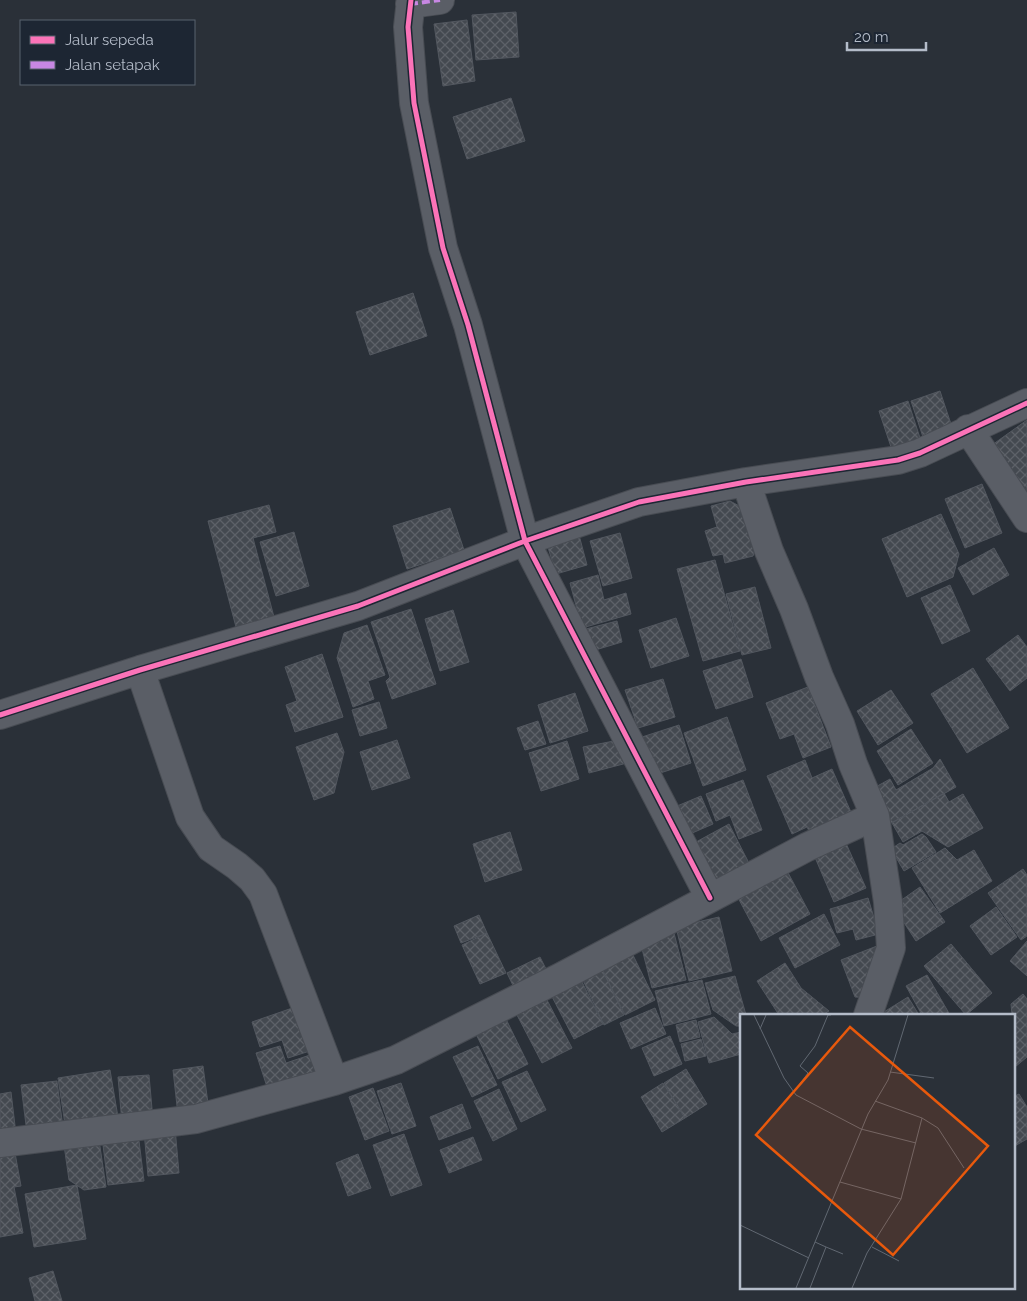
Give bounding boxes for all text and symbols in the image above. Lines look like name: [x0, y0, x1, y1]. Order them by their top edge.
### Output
legend: [20, 20, 195, 85]
scale bar: [847, 20, 926, 52]
text: 20 m: [854, 28, 889, 46]
text: Jalur sepeda: [65, 31, 154, 49]
text: Jalan setapak: [65, 56, 160, 74]
inset map: [740, 1014, 1014, 1288]

